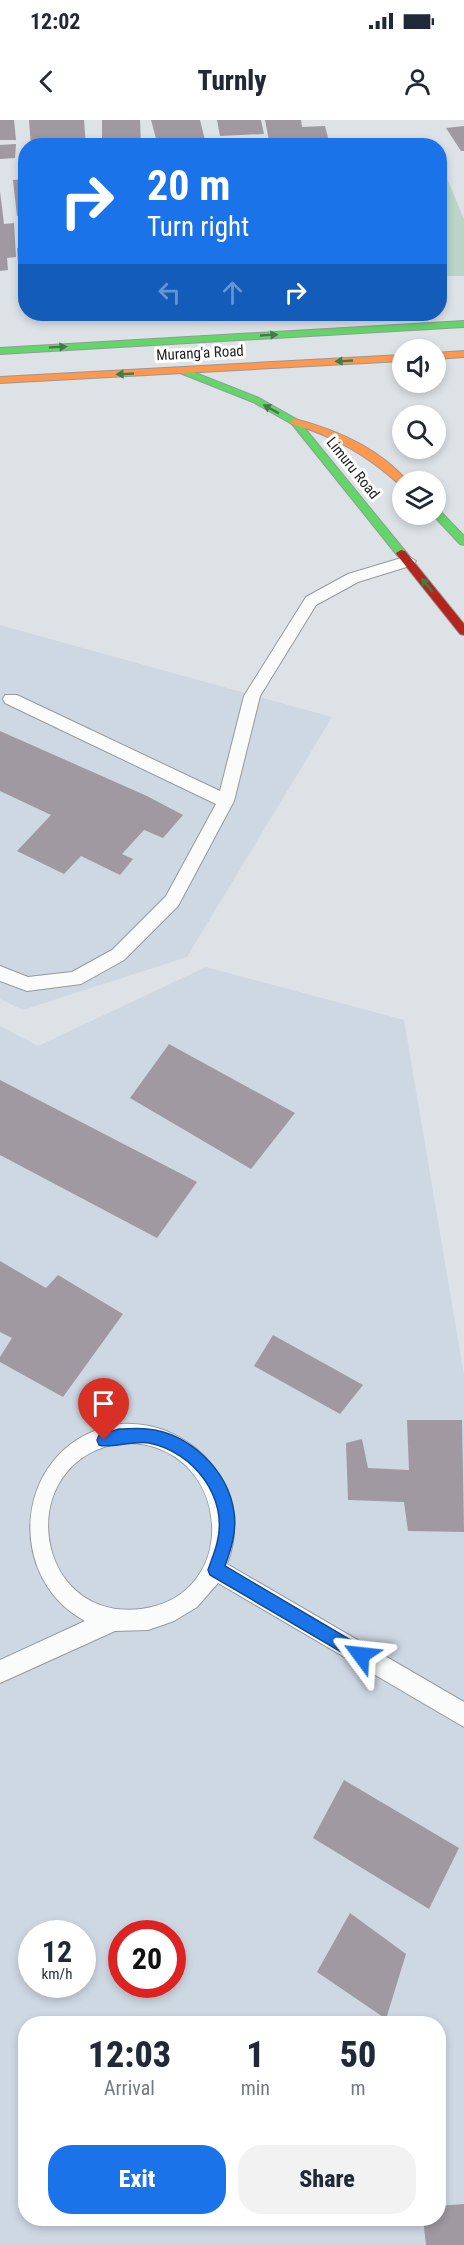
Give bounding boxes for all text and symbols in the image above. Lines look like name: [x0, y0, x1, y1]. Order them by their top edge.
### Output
text: 12:02: [30, 9, 81, 34]
icon: back: [30, 65, 63, 98]
text: Turnly: [198, 65, 266, 97]
icon: person: [401, 65, 434, 98]
text: 20 m: [147, 161, 230, 210]
icon: right: [48, 162, 126, 240]
text: Turn right: [147, 211, 249, 243]
icon: left: [153, 276, 186, 309]
icon: ahead: [216, 276, 249, 309]
icon: right: [279, 276, 312, 309]
one-way arrow: [259, 331, 278, 340]
map controls: [392, 339, 446, 525]
button: sound: [392, 339, 446, 393]
street label: Murang'a Road: [156, 342, 244, 364]
one-way arrow: [49, 343, 68, 352]
one-way arrow: [334, 357, 353, 366]
one-way arrow: [115, 369, 134, 378]
one-way arrow: [262, 404, 279, 414]
button: search: [392, 405, 446, 459]
street label: Limuru Road: [323, 433, 383, 503]
button: layers: [392, 471, 446, 525]
one-way arrow: [421, 577, 434, 593]
pin: [78, 1378, 129, 1440]
icon: arrive: [87, 1387, 120, 1420]
position arrow: [329, 1623, 393, 1687]
speed limit sign: 20: [108, 1920, 186, 1998]
text: 12: [42, 1934, 72, 1969]
text: km/h: [42, 1965, 72, 1983]
text: 12:03: [88, 2034, 171, 2076]
text: 1: [246, 2034, 265, 2076]
text: 50: [340, 2034, 376, 2076]
text: Arrival: [104, 2076, 155, 2100]
text: min: [241, 2076, 270, 2100]
text: m: [350, 2076, 366, 2100]
button: Exit: [48, 2145, 226, 2214]
button: Share: [238, 2145, 416, 2214]

